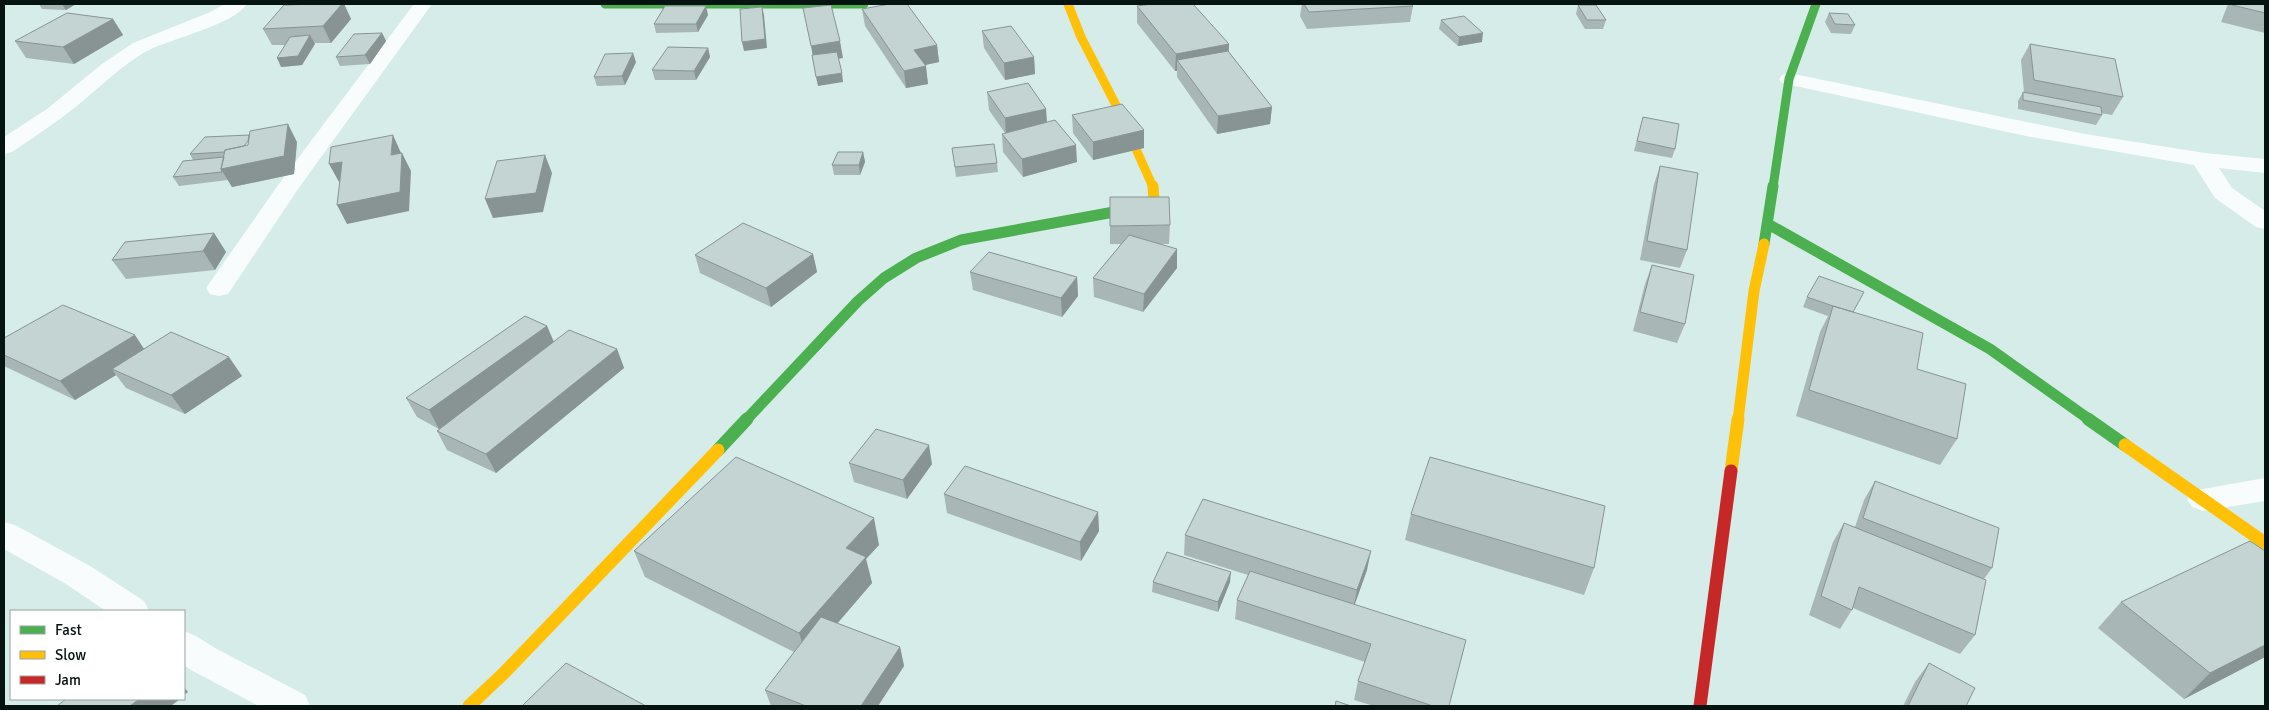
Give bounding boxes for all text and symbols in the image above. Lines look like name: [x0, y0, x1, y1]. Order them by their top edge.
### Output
legend: [10, 610, 185, 700]
text: Fast: [55, 621, 82, 639]
text: Slow: [55, 646, 86, 664]
text: Jam: [55, 671, 81, 689]

